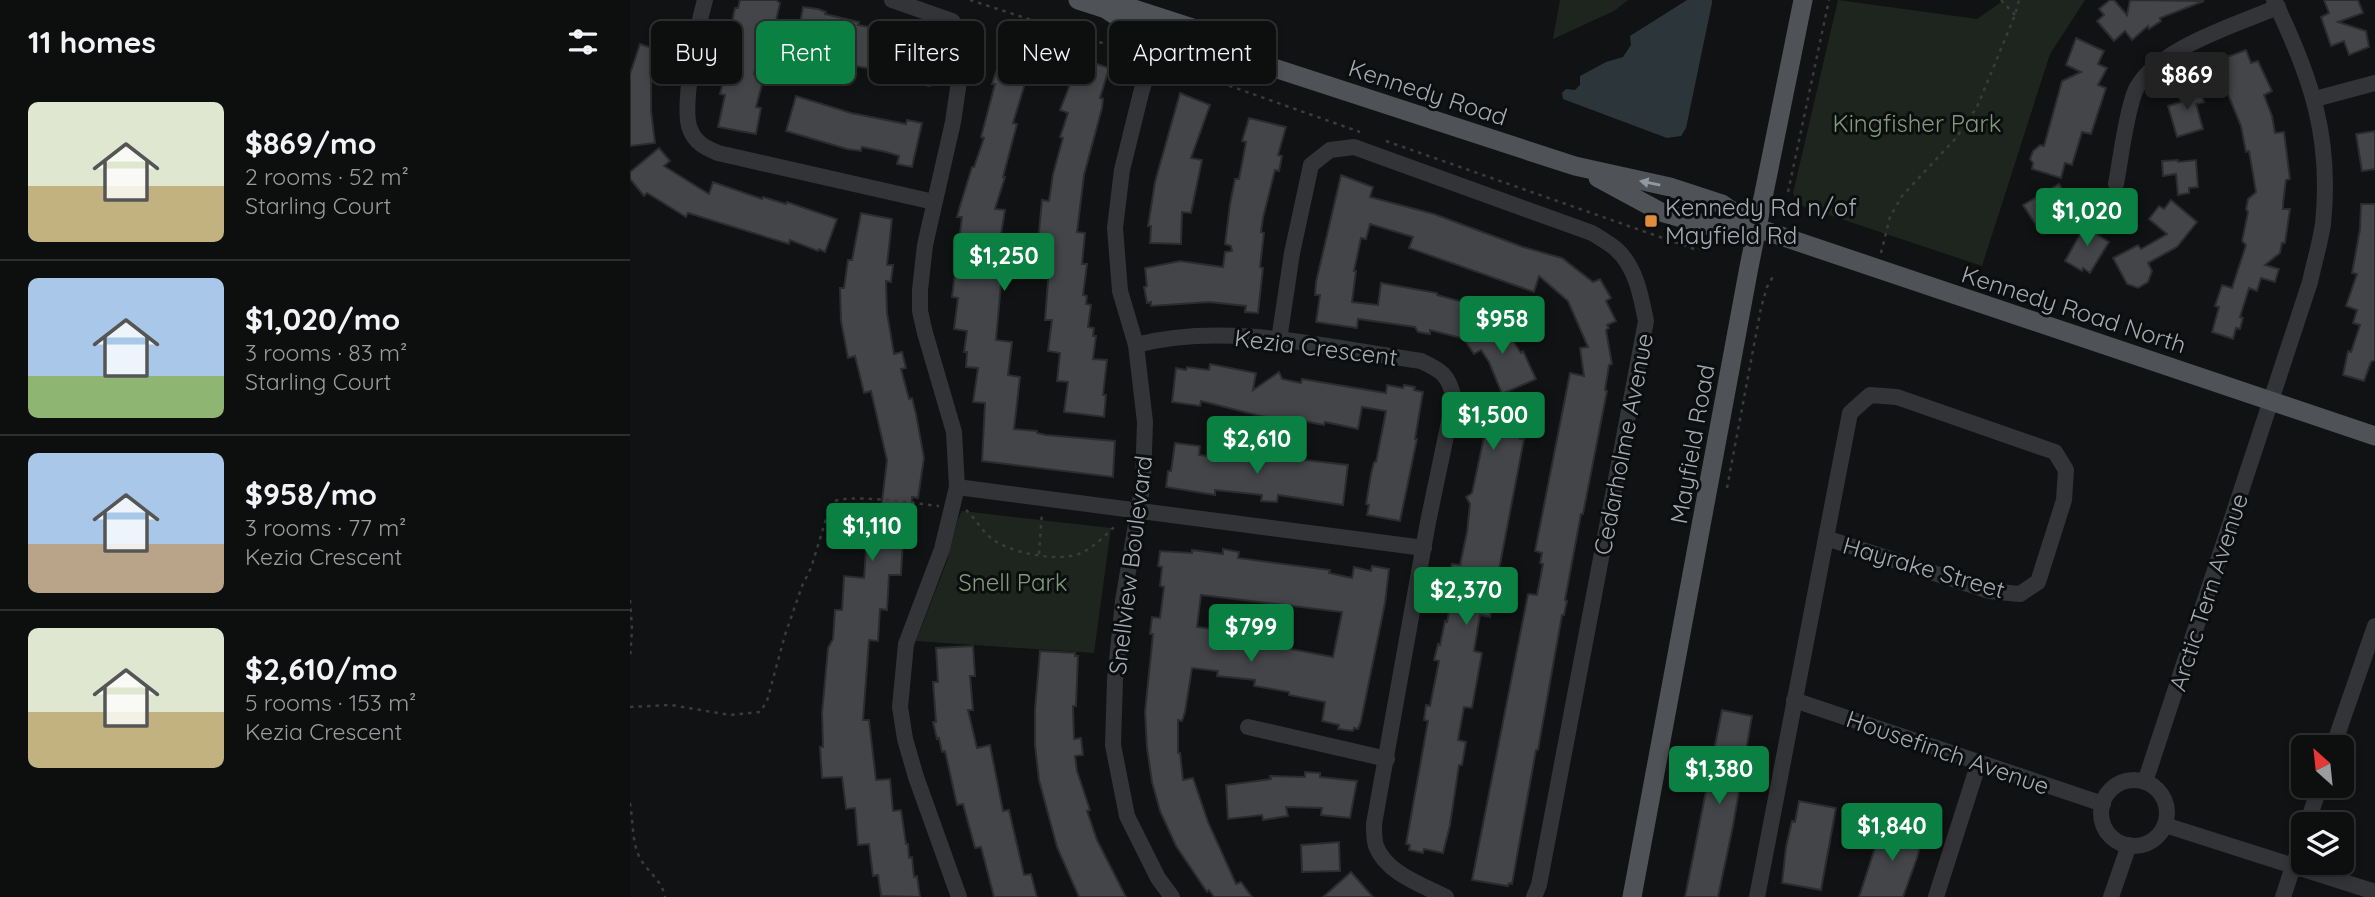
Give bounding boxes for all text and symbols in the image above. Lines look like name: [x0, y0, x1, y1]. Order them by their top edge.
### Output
chip: Buy: [651, 21, 742, 84]
chip: Rent: [756, 21, 855, 84]
chip: Filters: [869, 21, 984, 84]
chip: New: [998, 21, 1095, 84]
chip: Apartment: [1109, 21, 1276, 84]
text: 11 homes: [28, 23, 156, 61]
icon: filters: [564, 23, 602, 61]
street label: Kennedy Road: [1345, 52, 1511, 132]
pin: $869: [2146, 52, 2228, 112]
text: $869: [2161, 60, 2213, 89]
park label: Kingfisher Park: [1833, 108, 2001, 138]
text: $869/mo: [245, 124, 376, 162]
icon: home: [84, 130, 168, 214]
text: 2 rooms · 52 m²: [245, 162, 409, 191]
one-way arrow: [1639, 177, 1661, 188]
pin: $1,020: [2030, 188, 2144, 248]
text: Starling Court: [245, 191, 391, 220]
place label: Kennedy Rd n/of Mayfield Rd: [1665, 192, 1857, 250]
text: $1,020: [2052, 196, 2122, 225]
marker: Kennedy Rd n/of Mayfield Rd: [1643, 213, 1659, 229]
pin: $1,250: [947, 233, 1061, 293]
text: $1,250: [969, 241, 1039, 270]
street label: Kennedy Road North: [1958, 259, 2190, 359]
pin: $958: [1461, 296, 1543, 356]
text: $1,020/mo: [245, 300, 400, 338]
text: $958: [1476, 304, 1528, 333]
icon: home: [84, 306, 168, 390]
street label: Kezia Crescent: [1233, 322, 1399, 372]
street label: Cedarholme Avenue: [1587, 331, 1659, 557]
text: 3 rooms · 83 m²: [245, 338, 407, 367]
street label: Mayfield Road: [1663, 362, 1721, 526]
text: Starling Court: [245, 367, 391, 396]
pin: $1,500: [1436, 392, 1550, 452]
text: $1,500: [1458, 400, 1528, 429]
pin: $2,610: [1200, 416, 1314, 476]
text: $2,610: [1223, 424, 1291, 453]
street label: Snellview Boulevard: [1102, 454, 1158, 676]
text: $958/mo: [245, 475, 377, 513]
icon: home: [84, 481, 168, 565]
street label: Arctic Tern Avenue: [2162, 489, 2254, 695]
pin: $1,110: [815, 504, 929, 563]
text: $1,110: [842, 511, 902, 540]
text: 3 rooms · 77 m²: [245, 513, 406, 542]
street label: Hayrake Street: [1840, 530, 2008, 604]
text: Kezia Crescent: [245, 542, 402, 571]
park label: Snell Park: [958, 567, 1068, 597]
pin: $2,370: [1409, 568, 1523, 627]
text: $2,370: [1430, 575, 1502, 604]
pin: $799: [1210, 604, 1292, 664]
text: $799: [1225, 612, 1277, 641]
text: $2,610/mo: [245, 650, 398, 688]
icon: home: [84, 656, 168, 740]
text: 5 rooms · 153 m²: [245, 688, 416, 717]
street label: Housefinch Avenue: [1843, 703, 2053, 801]
text: Kezia Crescent: [245, 717, 402, 746]
north arrow: [2291, 735, 2354, 798]
map controls: [2291, 735, 2354, 875]
pin: $1,380: [1662, 746, 1776, 806]
text: $1,380: [1685, 754, 1753, 783]
pin: $1,840: [1835, 804, 1949, 863]
text: $1,840: [1857, 811, 1927, 840]
button: layers: [2291, 812, 2354, 875]

